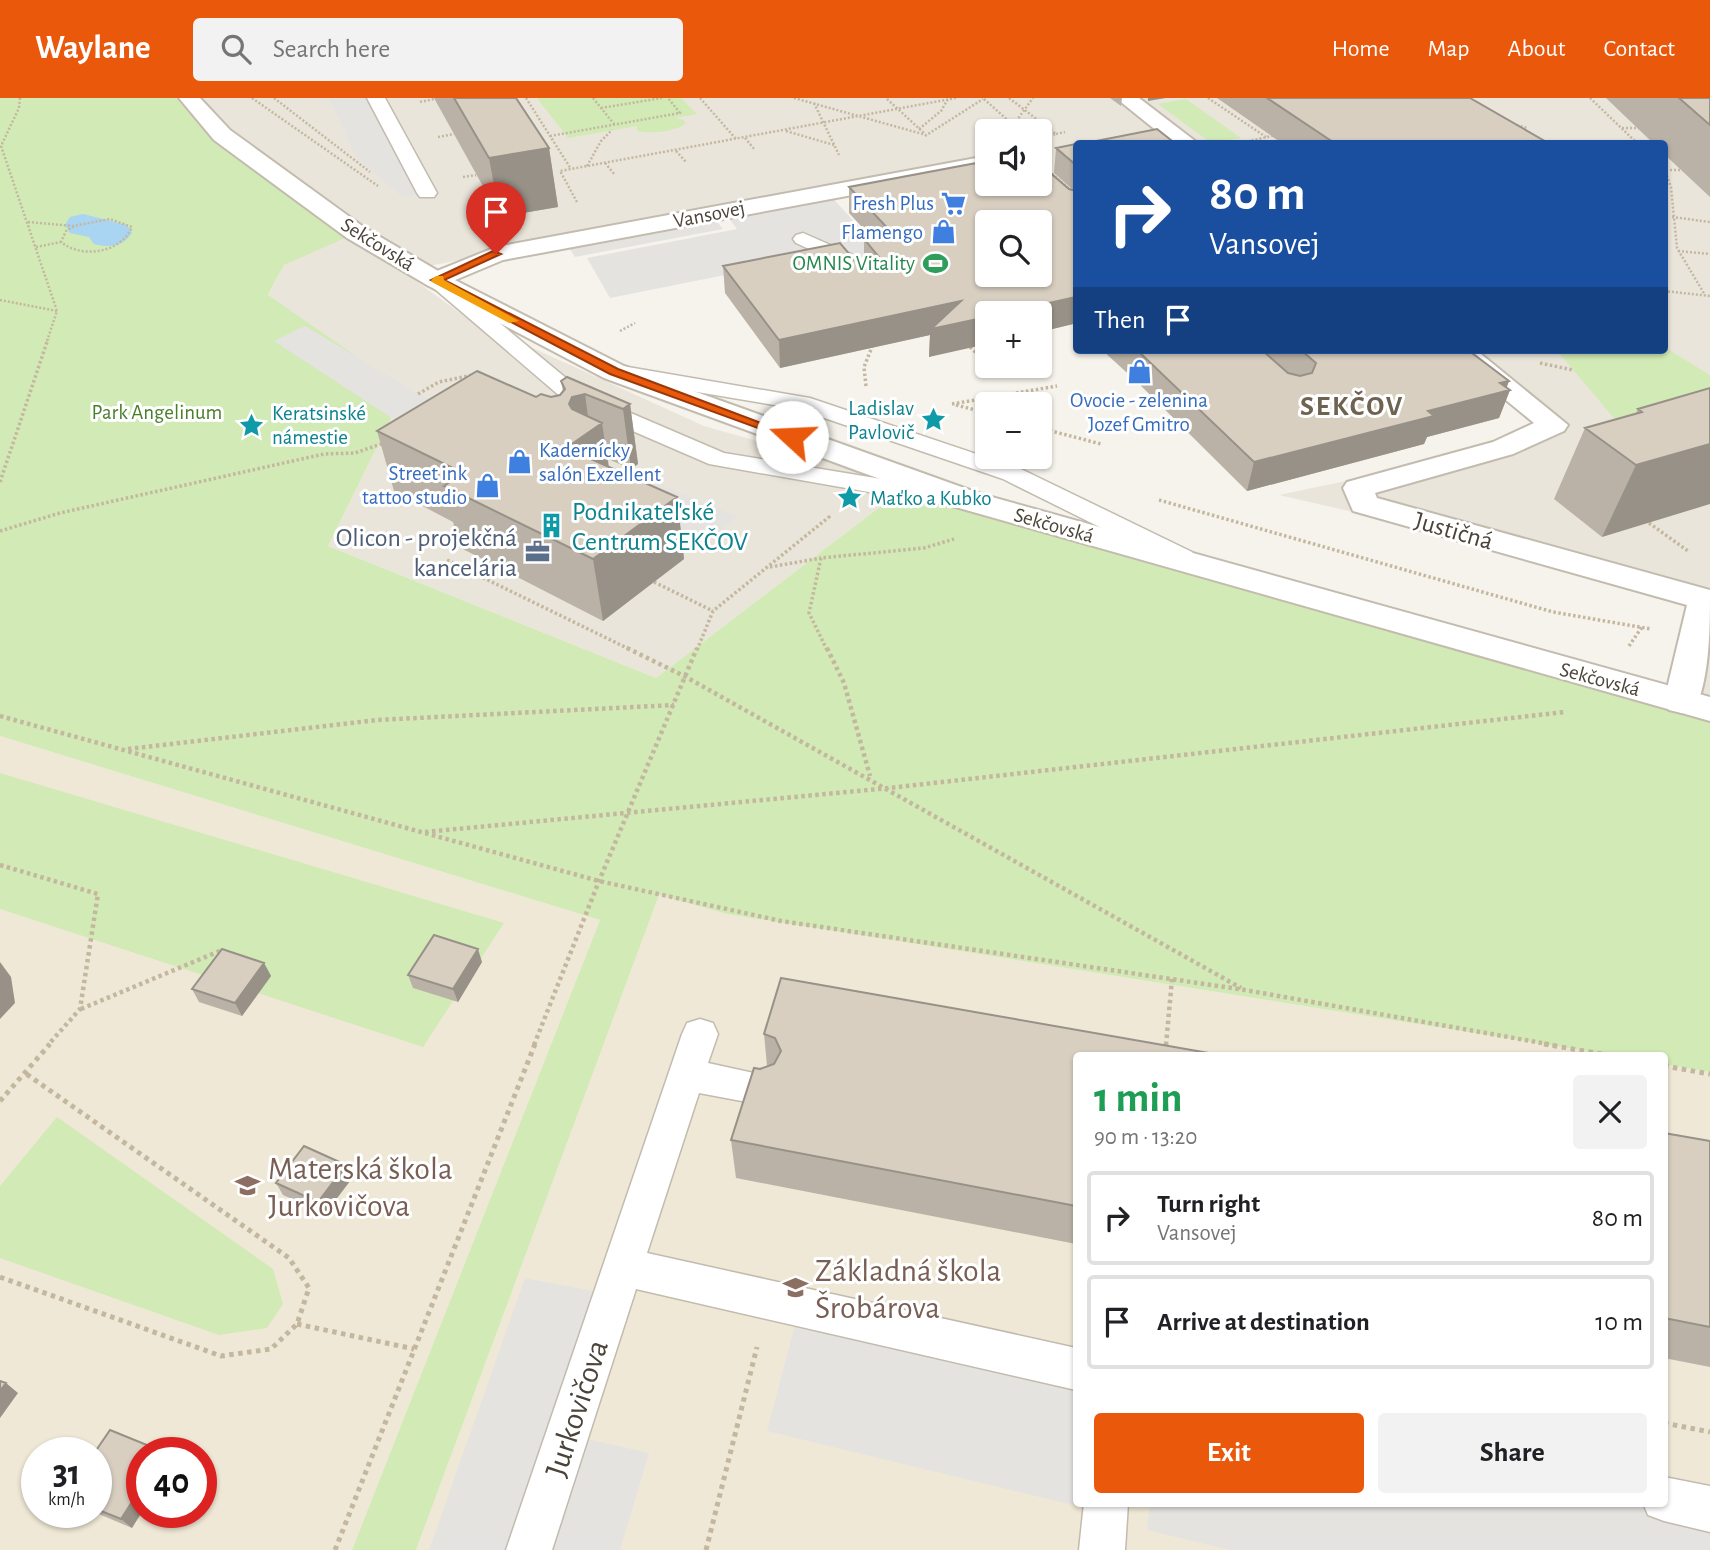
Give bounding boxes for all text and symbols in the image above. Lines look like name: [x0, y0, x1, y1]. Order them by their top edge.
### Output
search box: [193, 18, 683, 81]
icon: search: [217, 30, 255, 68]
text: Waylane: [35, 32, 151, 65]
text: Search here: [273, 36, 390, 62]
text: Home: [1332, 37, 1390, 61]
text: Map: [1428, 37, 1470, 61]
text: About: [1508, 37, 1565, 61]
text: Contact: [1603, 37, 1675, 61]
map controls: [975, 119, 1052, 469]
button: sound: [975, 119, 1052, 196]
icon: right: [1094, 168, 1185, 259]
text: 80 m: [1209, 170, 1306, 219]
pin: [466, 182, 526, 254]
supermarket icon: Fresh Plus: [940, 189, 968, 217]
icon: arrive: [477, 193, 515, 231]
place label: Fresh Plus: [852, 193, 934, 214]
street label: Vansovej: [671, 197, 747, 232]
button: search: [975, 210, 1052, 287]
street label: Sekčovská: [337, 214, 418, 275]
shop icon: Flamengo: [929, 218, 957, 246]
place label: Flamengo: [841, 222, 923, 243]
text: Vansovej: [1209, 228, 1320, 260]
sports icon: OMNIS Vitality: [921, 249, 949, 277]
place label: OMNIS Vitality: [792, 253, 915, 274]
button: +: [975, 301, 1052, 378]
icon: arrive: [1159, 301, 1197, 339]
text: Then: [1094, 307, 1145, 333]
shop icon: Ovocie - zelenina Jozef Gmitro: [1125, 357, 1153, 385]
place label: Ovocie - zelenina Jozef Gmitro: [1070, 390, 1208, 435]
district label: SEKČOV: [1300, 390, 1404, 421]
button: −: [975, 392, 1052, 469]
place label: Ladislav Pavlovič: [848, 398, 914, 443]
position arrow: [755, 400, 829, 474]
park label: Park Angelinum: [92, 402, 222, 423]
place label: Keratsinské námestie: [272, 403, 366, 448]
place icon: Ladislav Pavlovič: [920, 406, 948, 434]
place icon: Keratsinské námestie: [238, 411, 266, 439]
place label: Kadernícky salón Exzellent: [539, 440, 661, 485]
shop icon: Kadernícky salón Exzellent: [505, 448, 533, 476]
place label: Street ink tattoo studio: [362, 463, 467, 508]
shop icon: Street ink tattoo studio: [473, 471, 501, 499]
place icon: Maťko a Kubko: [836, 484, 864, 512]
place label: Maťko a Kubko: [870, 488, 992, 509]
place label: Podnikateľské Centrum SEKČOV: [572, 499, 748, 555]
street label: Sekčovská: [1012, 504, 1096, 547]
street label: Justičná: [1411, 507, 1496, 555]
building icon: Podnikateľské Centrum SEKČOV: [538, 512, 566, 540]
place label: Olicon - projekčná kancelária: [336, 525, 517, 581]
office icon: Olicon - projekčná kancelária: [523, 538, 551, 566]
street label: Sekčovská: [1558, 659, 1642, 700]
button: close: [1573, 1075, 1647, 1149]
text: 1 min: [1094, 1077, 1183, 1119]
text: 90 m · 13:20: [1094, 1126, 1197, 1149]
place label: Materská škola Jurkovičova: [268, 1153, 453, 1222]
school or university icon: Materská škola Jurkovičova: [234, 1172, 262, 1200]
text: Turn right: [1157, 1191, 1260, 1217]
icon: right: [1098, 1199, 1136, 1237]
text: 80 m: [1592, 1205, 1643, 1231]
text: Vansovej: [1157, 1222, 1237, 1245]
place label: Základná škola Šrobárova: [815, 1255, 1001, 1324]
school or university icon: Základná škola Šrobárova: [781, 1274, 809, 1302]
icon: arrive: [1098, 1303, 1136, 1341]
text: Arrive at destination: [1157, 1309, 1370, 1335]
text: 10 m: [1595, 1309, 1643, 1335]
street label: Jurkovičova: [540, 1336, 614, 1481]
button: Exit: [1094, 1413, 1364, 1493]
button: Share: [1378, 1413, 1647, 1493]
speed limit sign: 40: [126, 1437, 217, 1528]
text: 31: [53, 1456, 80, 1491]
text: km/h: [48, 1491, 85, 1509]

